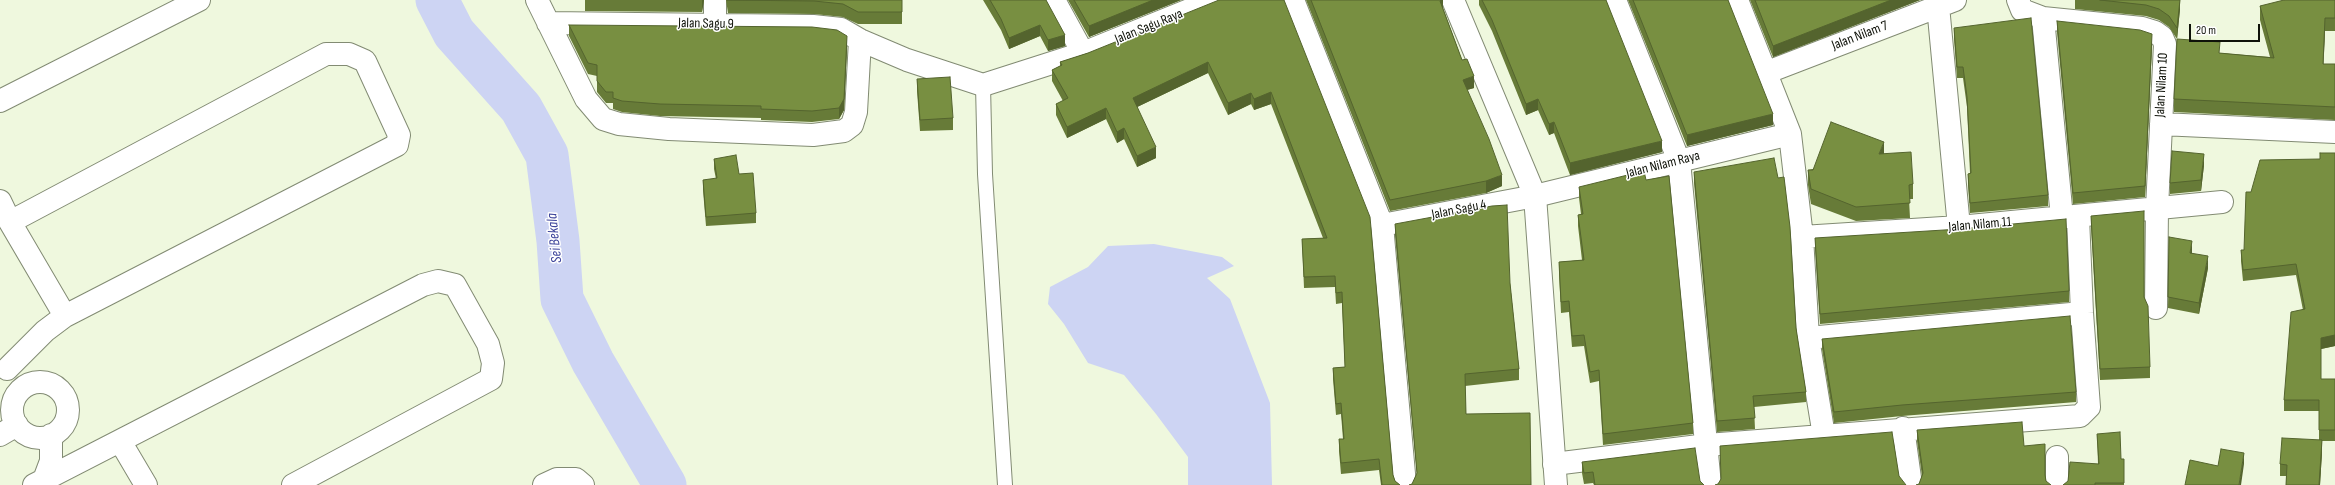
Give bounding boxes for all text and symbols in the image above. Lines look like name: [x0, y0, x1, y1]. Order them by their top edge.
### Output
street label: Jalan Sagu Raya: [1113, 6, 1185, 48]
street label: Jalan Sagu 9: [678, 15, 734, 33]
scale bar: [2191, 16, 2262, 42]
street label: Jalan Nilam 7: [1829, 18, 1891, 54]
text: 20 m: [2196, 23, 2216, 38]
street label: Jalan Nilam 10: [2152, 52, 2172, 118]
street label: Jalan Nilam Raya: [1624, 148, 1702, 182]
street label: Jalan Sagu 4: [1430, 196, 1488, 224]
water label: Sei Bekala: [543, 212, 567, 264]
street label: Jalan Nilam 11: [1948, 214, 2012, 236]

